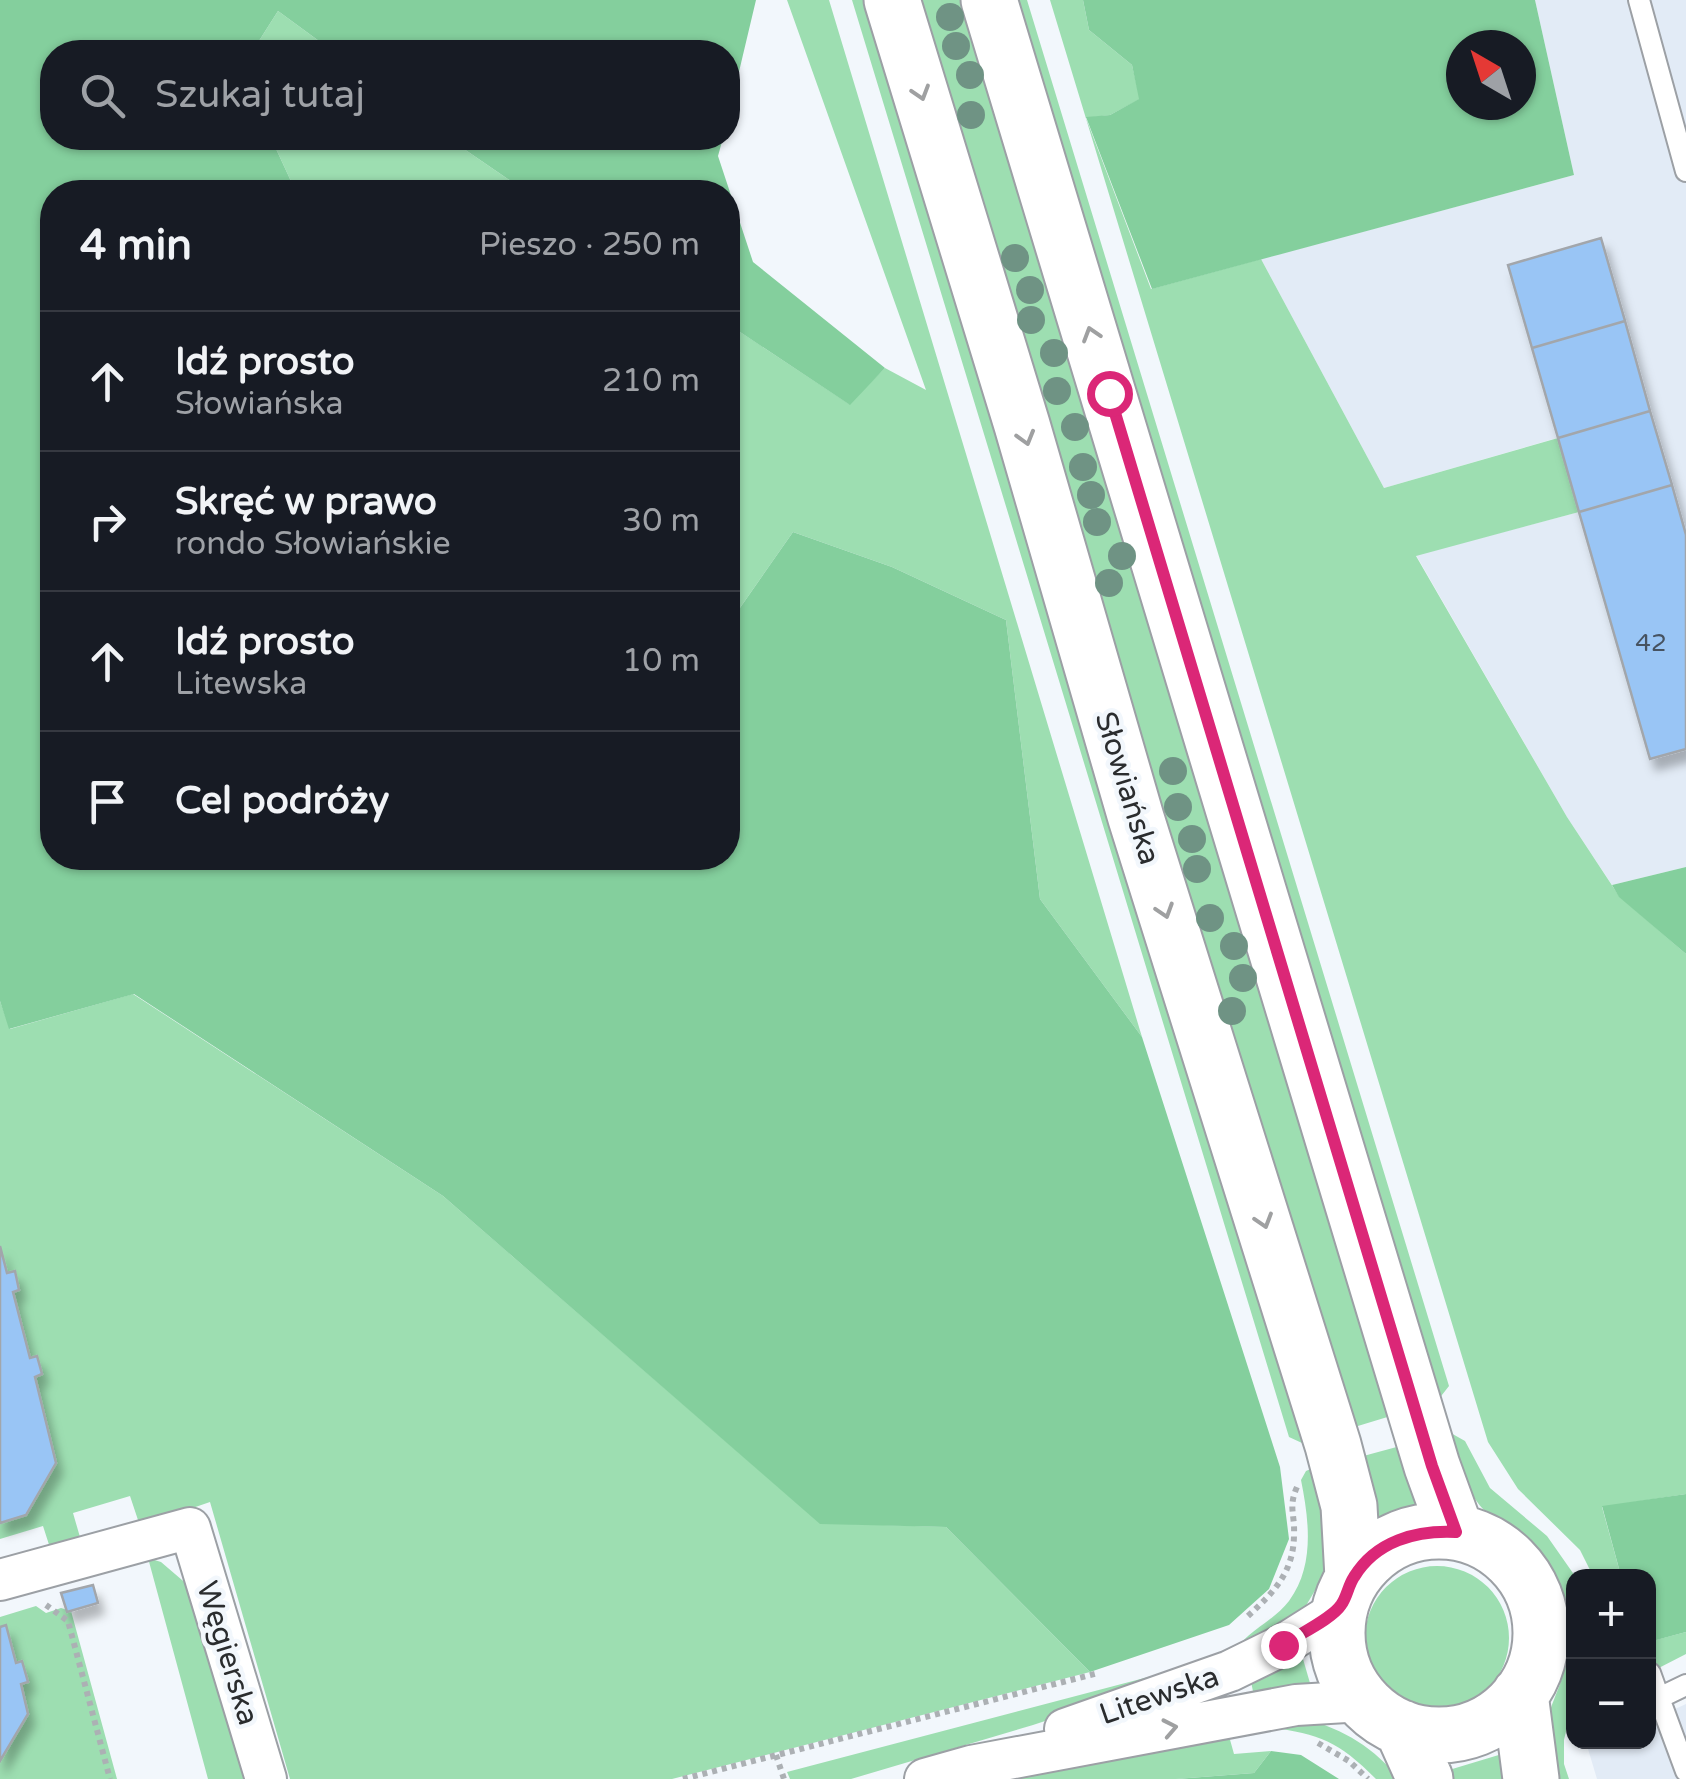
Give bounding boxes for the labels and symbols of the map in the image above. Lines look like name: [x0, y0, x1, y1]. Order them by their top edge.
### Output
north arrow: [1446, 30, 1536, 120]
one-way arrow: [909, 84, 930, 101]
one-way arrow: [1082, 326, 1103, 343]
route start: [1087, 371, 1133, 417]
one-way arrow: [1014, 428, 1035, 445]
house number: 42: [1635, 628, 1667, 658]
street label: Słowiańska: [1087, 707, 1168, 869]
one-way arrow: [1154, 901, 1174, 918]
one-way arrow: [1252, 1211, 1272, 1228]
street label: Węgierska: [188, 1577, 267, 1729]
route end: [1261, 1623, 1307, 1669]
street label: Litewska: [1095, 1658, 1224, 1733]
one-way arrow: [1161, 1719, 1178, 1740]

